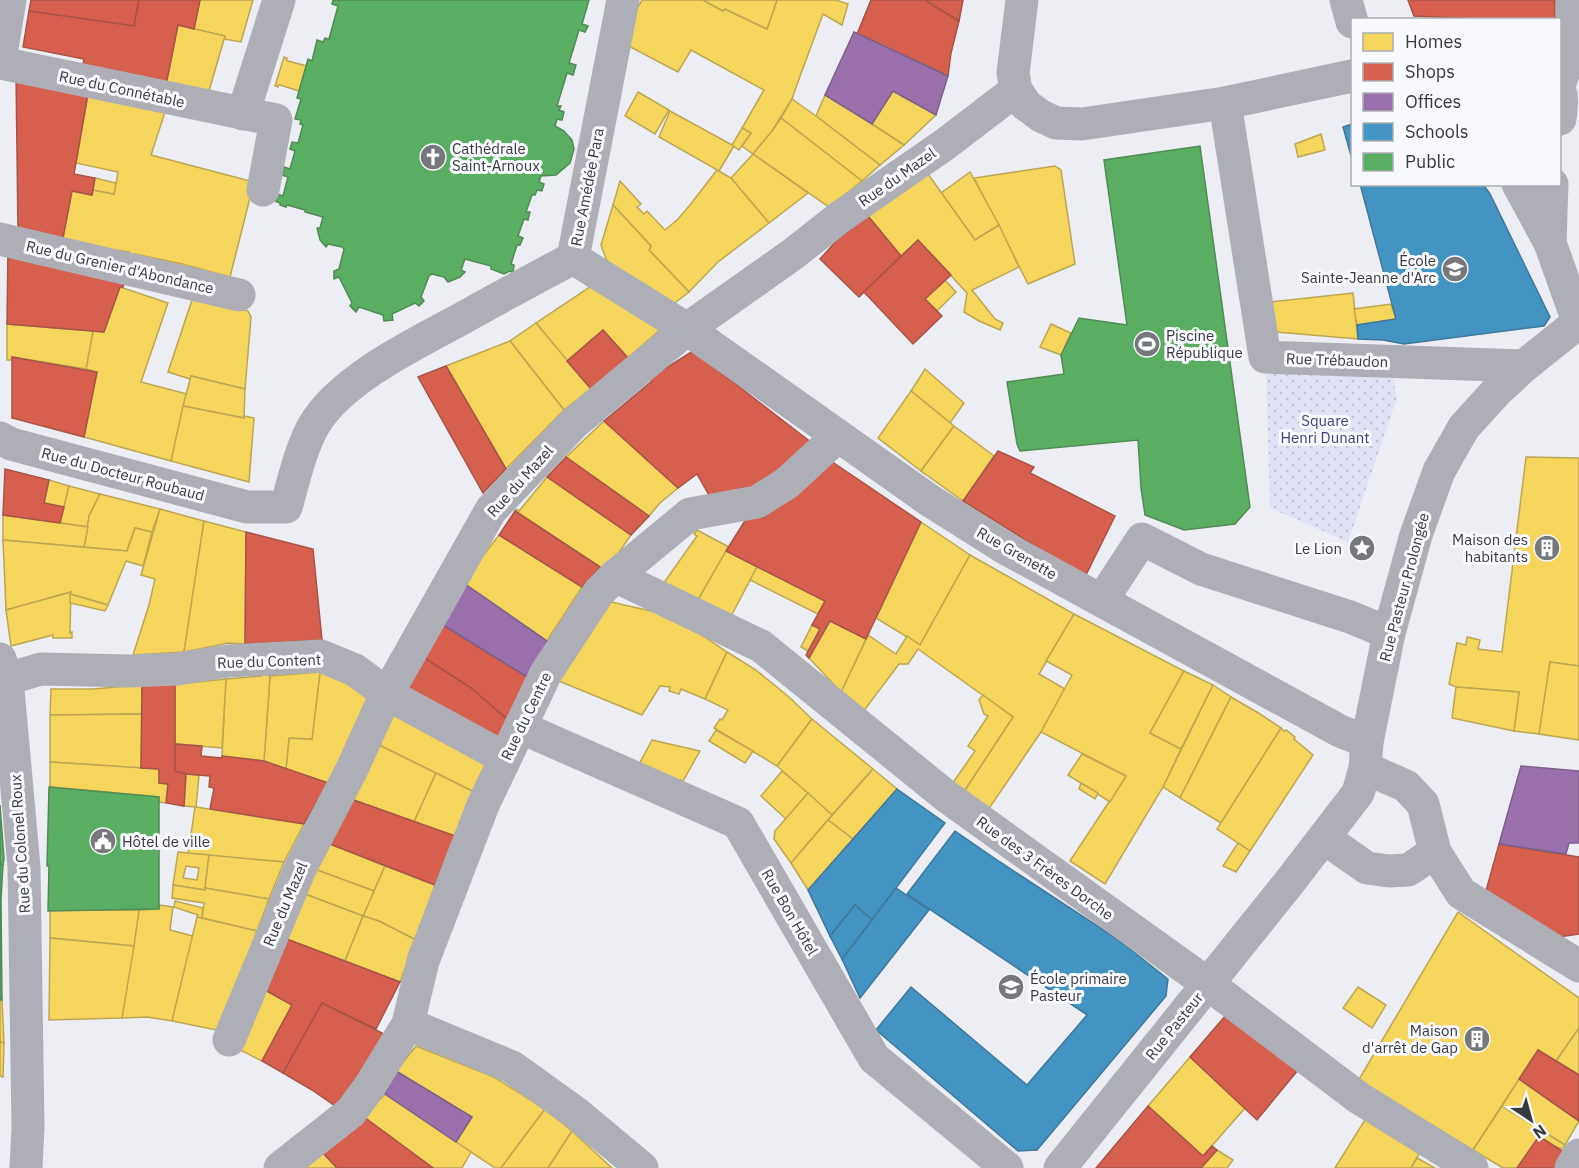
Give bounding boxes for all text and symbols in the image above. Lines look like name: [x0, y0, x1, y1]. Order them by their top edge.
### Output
legend: [1351, 18, 1561, 186]
text: Homes: [1405, 30, 1462, 53]
text: Shops: [1405, 60, 1455, 83]
street label: Rue du Connétable: [57, 66, 187, 112]
text: Offices: [1405, 90, 1461, 113]
text: Schools: [1405, 120, 1469, 143]
street label: Rue Amédée Para: [566, 126, 608, 248]
place label: Cathédrale Saint-Arnoux: [452, 139, 540, 175]
church icon: Cathédrale Saint-Arnoux: [418, 142, 448, 172]
street label: Rue du Mazel: [855, 143, 939, 211]
text: Public: [1405, 150, 1455, 173]
street label: Rue du Grenier d'Abondance: [24, 236, 216, 298]
place label: École Sainte-Jeanne d'Arc: [1301, 251, 1436, 287]
school or university icon: École Sainte-Jeanne d'Arc: [1440, 254, 1470, 284]
place label: Piscine République: [1166, 326, 1243, 362]
sports icon: Piscine République: [1132, 329, 1162, 359]
street label: Rue Trébaudon: [1286, 349, 1388, 371]
park label: Square Henri Dunant: [1280, 411, 1370, 447]
street label: Rue du Mazel: [483, 441, 557, 521]
street label: Rue du Docteur Roubaud: [39, 443, 207, 505]
street label: Rue Pasteur Prolongée: [1375, 511, 1433, 663]
street label: Rue Grenette: [974, 522, 1060, 584]
place label: Maison des habitants: [1452, 530, 1528, 566]
place icon: Le Lion: [1347, 533, 1377, 563]
building icon: Maison des habitants: [1532, 533, 1562, 563]
place label: Le Lion: [1295, 539, 1342, 558]
street label: Rue du Content: [217, 650, 321, 672]
street label: Rue du Centre: [496, 669, 556, 763]
street label: Rue du Colonel Roux: [6, 774, 34, 914]
street label: Rue des 3 Frères Dorche: [973, 812, 1117, 924]
public building icon: Hôtel de ville: [88, 826, 118, 856]
place label: Hôtel de ville: [122, 832, 210, 851]
street label: Rue du Mazel: [259, 859, 311, 949]
street label: Rue Bon Hôtel: [758, 865, 822, 959]
place label: École primaire Pasteur: [1030, 969, 1127, 1005]
school or university icon: École primaire Pasteur: [996, 972, 1026, 1002]
street label: Rue Pasteur: [1141, 988, 1207, 1064]
place label: Maison d'arrêt de Gap: [1362, 1021, 1458, 1057]
building icon: Maison d'arrêt de Gap: [1462, 1024, 1492, 1054]
north arrow: [1501, 1090, 1561, 1150]
text: N: [1529, 1121, 1550, 1144]

